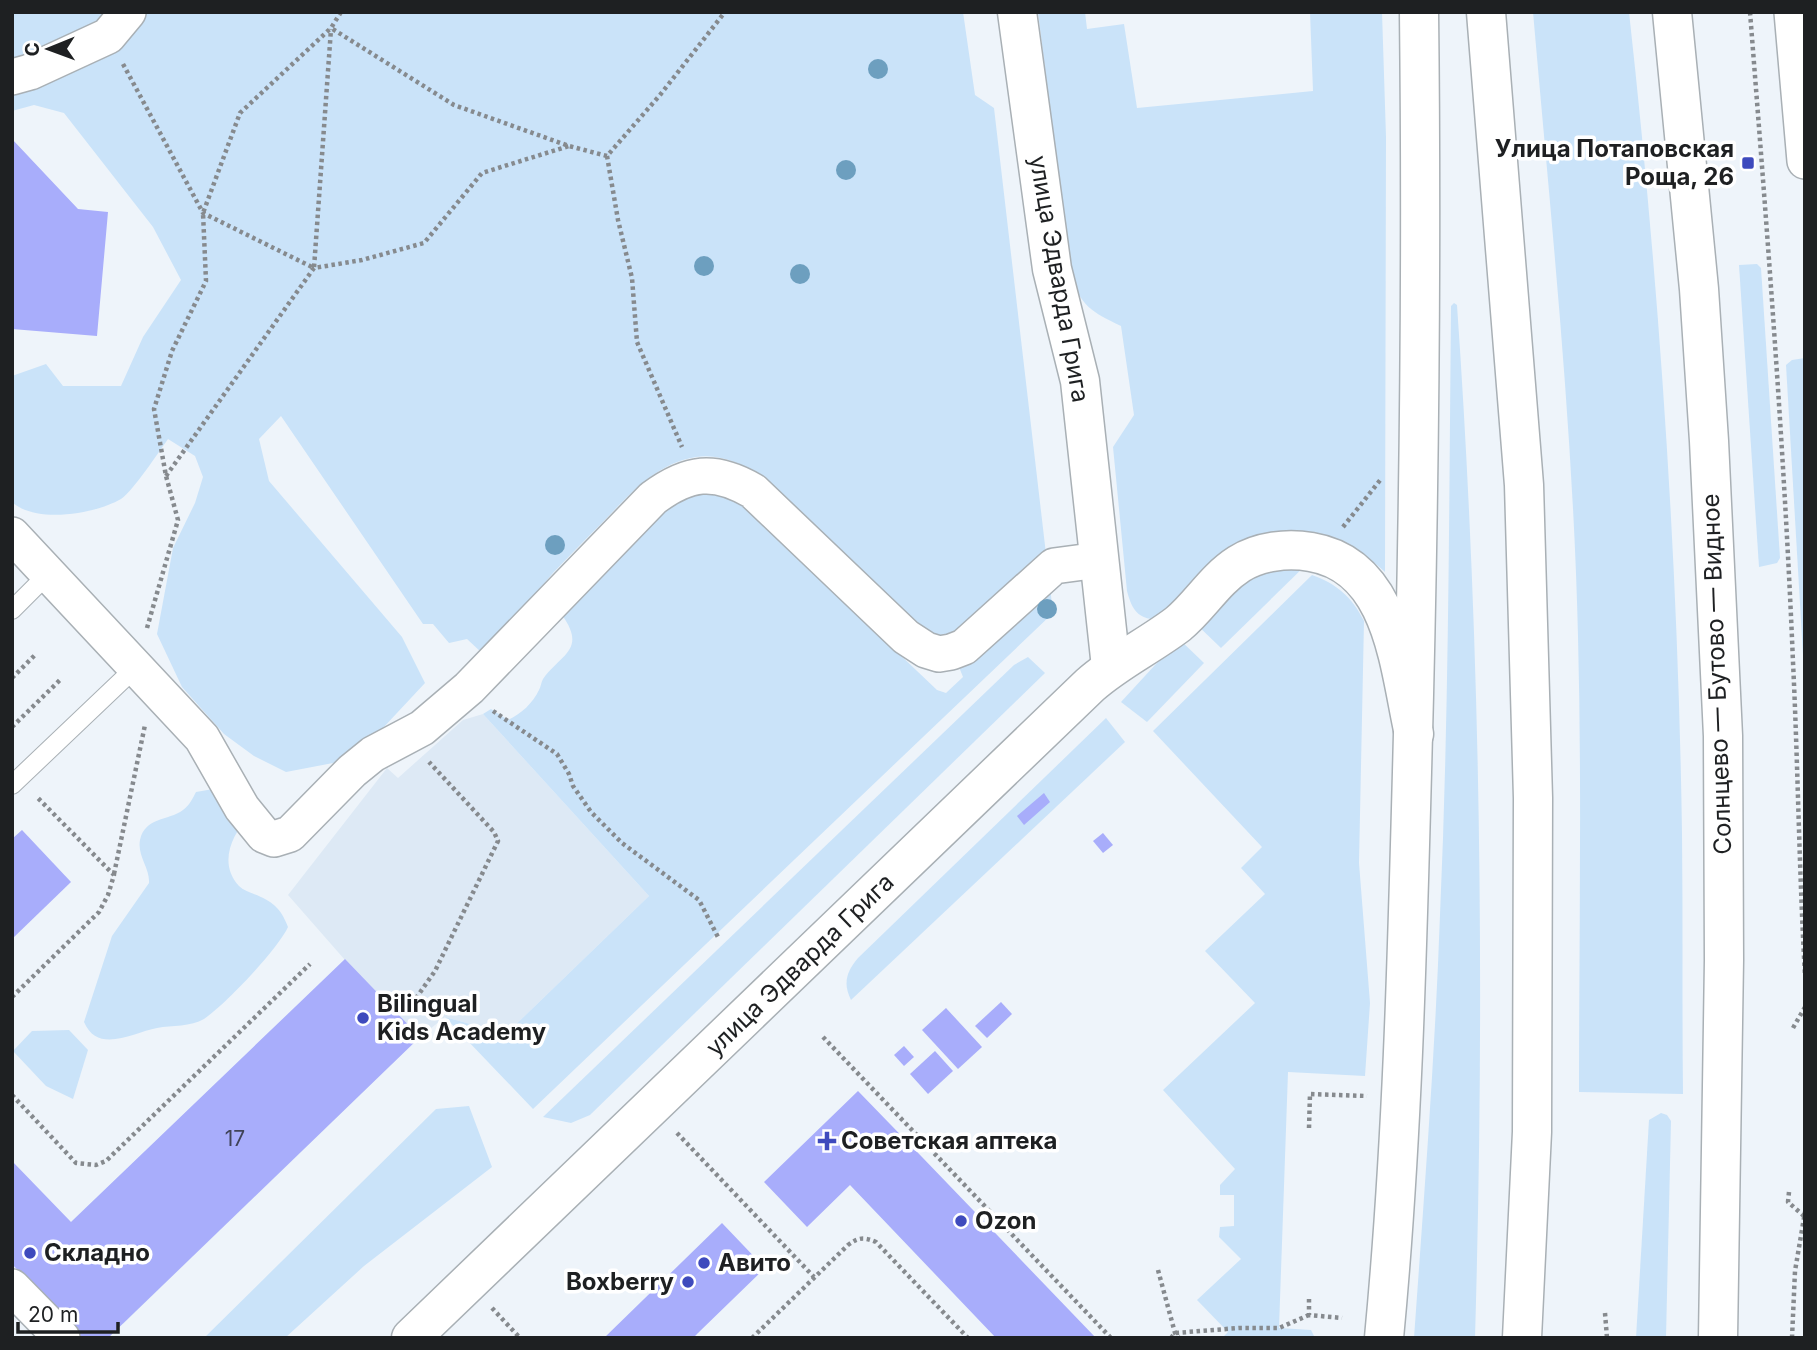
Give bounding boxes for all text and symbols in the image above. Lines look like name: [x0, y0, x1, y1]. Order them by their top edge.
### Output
north arrow: [14, 14, 84, 84]
text: С: [21, 42, 44, 57]
place label: Улица Потаповская Роща, 26: [1495, 134, 1734, 191]
street label: улица Эдварда Грига: [1024, 153, 1095, 405]
marker: Улица Потаповская Роща, 26: [1740, 155, 1756, 171]
street label: Солнцево — Бутово — Видное: [1696, 493, 1737, 855]
street label: улица Эдварда Грига: [700, 867, 900, 1062]
place label: Bilingual Kids Academy: [377, 989, 547, 1046]
marker: Bilingual Kids Academy: [355, 1010, 371, 1026]
house number: 17: [225, 1126, 245, 1151]
place label: Советская аптека: [841, 1126, 1057, 1155]
marker: Советская аптека: [819, 1133, 835, 1149]
place label: Ozon: [975, 1206, 1036, 1235]
marker: Ozon: [953, 1213, 969, 1229]
place label: Складно: [44, 1238, 150, 1267]
marker: Складно: [22, 1245, 38, 1261]
place label: Авито: [718, 1248, 791, 1277]
marker: Авито: [696, 1255, 712, 1271]
place label: Boxberry: [566, 1267, 675, 1296]
marker: Boxberry: [680, 1274, 696, 1290]
scale bar: [18, 1290, 117, 1334]
text: 20 m: [28, 1302, 78, 1327]

